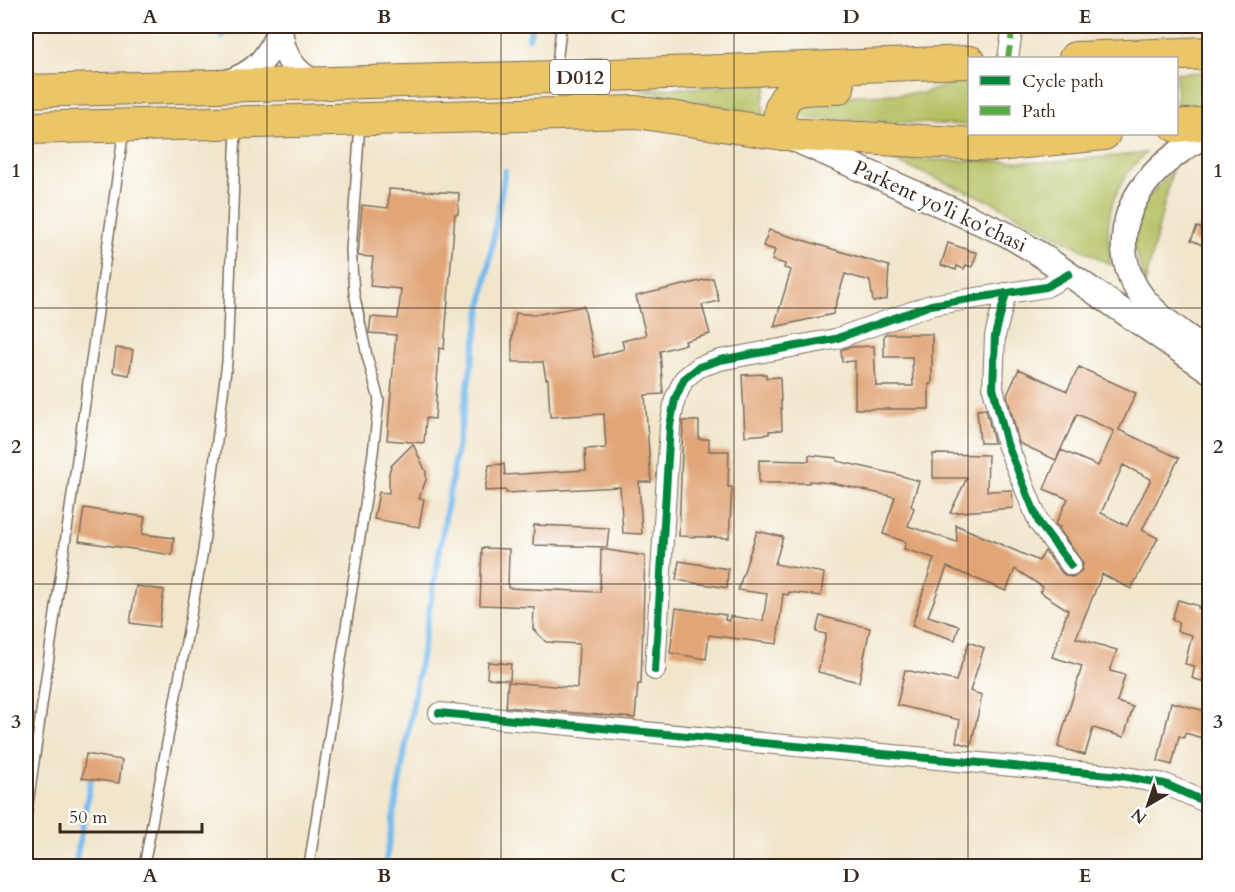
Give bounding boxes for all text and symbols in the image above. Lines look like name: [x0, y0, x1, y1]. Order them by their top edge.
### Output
text: A: [142, 3, 158, 30]
text: B: [377, 3, 391, 30]
text: C: [610, 3, 626, 30]
text: D: [842, 3, 860, 30]
text: E: [1079, 3, 1091, 30]
legend: [968, 57, 1178, 135]
road number: D012: [550, 60, 610, 94]
text: Cycle path: [1022, 69, 1104, 94]
text: Path: [1022, 99, 1056, 124]
street label: Parkent yo'li ko'chasi: [848, 153, 1032, 260]
text: 1: [11, 157, 21, 184]
text: 1: [1213, 157, 1223, 184]
text: 2: [11, 433, 21, 460]
text: 2: [1213, 433, 1223, 460]
text: 3: [11, 708, 21, 735]
text: 3: [1213, 708, 1223, 735]
north arrow: [1118, 775, 1178, 835]
scale bar: [60, 796, 202, 834]
text: N: [1127, 803, 1152, 829]
text: 50 m: [69, 805, 108, 830]
text: A: [142, 862, 158, 889]
text: B: [377, 862, 391, 889]
text: C: [610, 862, 626, 889]
text: D: [842, 862, 860, 889]
text: E: [1079, 862, 1091, 889]

